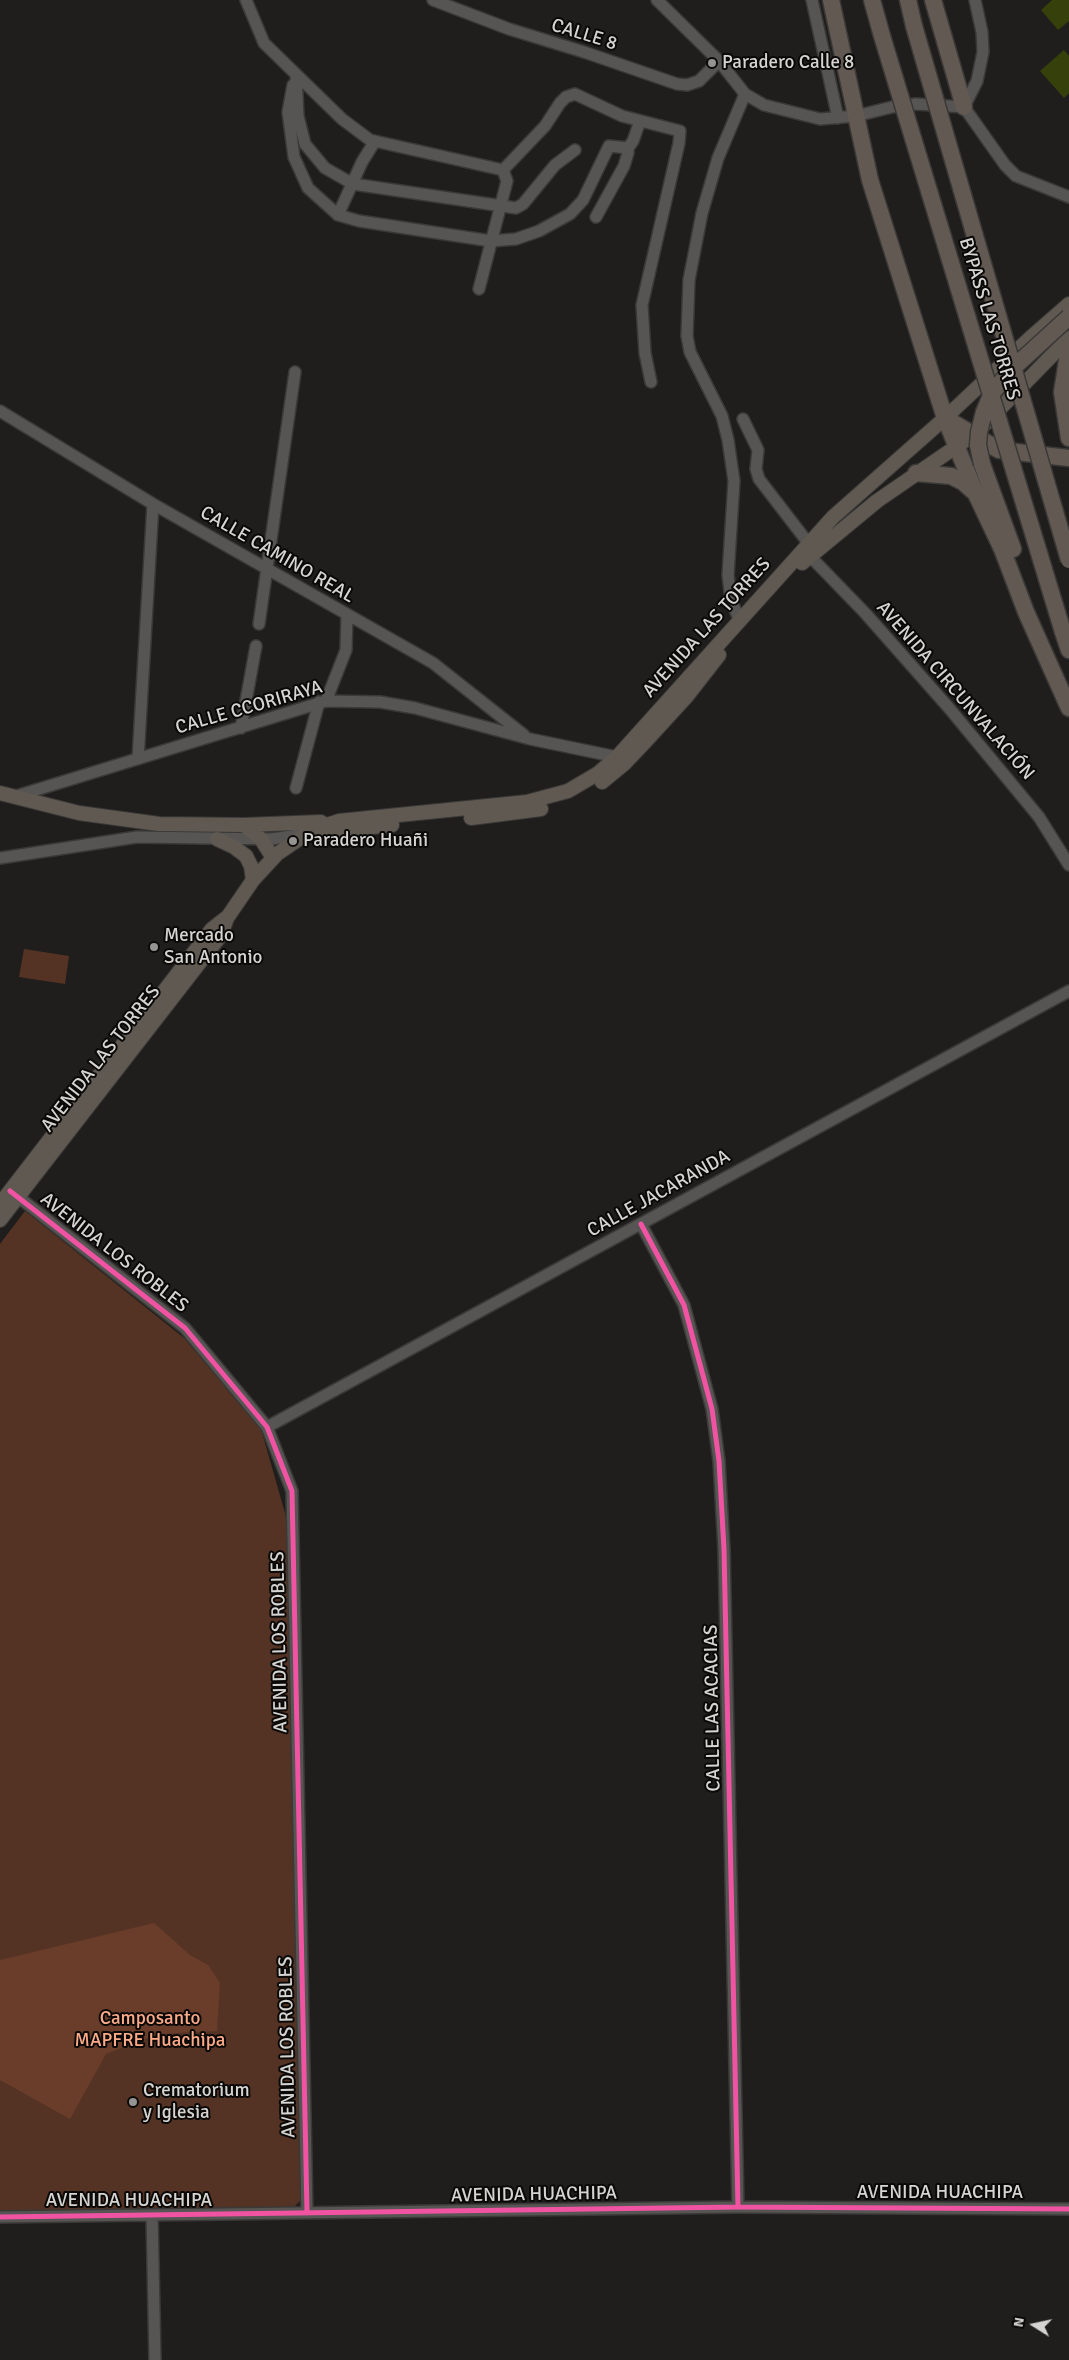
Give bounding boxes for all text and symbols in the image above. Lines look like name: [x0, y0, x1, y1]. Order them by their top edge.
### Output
street label: CALLE 8: [548, 14, 620, 56]
place label: Paradero Calle 8: [722, 52, 854, 74]
marker: Paradero Calle 8: [706, 57, 718, 69]
street label: BYPASS LAS TORRES: [953, 235, 1025, 403]
street label: CALLE CAMINO REAL: [196, 501, 358, 609]
street label: AVENIDA LAS TORRES: [638, 553, 776, 703]
street label: AVENIDA CIRCUNVALACIÓN: [871, 597, 1039, 785]
street label: CALLE CCORIRAYA: [173, 676, 325, 740]
place label: Paradero Huañi: [303, 830, 428, 852]
marker: Paradero Huañi: [287, 835, 299, 847]
place label: Mercado San Antonio: [164, 925, 262, 969]
marker: Mercado San Antonio: [148, 941, 160, 953]
street label: AVENIDA LAS TORRES: [37, 981, 165, 1137]
street label: CALLE JACARANDA: [584, 1145, 734, 1243]
street label: AVENIDA LOS ROBLES: [35, 1188, 193, 1318]
street label: AVENIDA LOS ROBLES: [267, 1551, 293, 1733]
street label: CALLE LAS ACACIAS: [700, 1624, 726, 1792]
street label: AVENIDA LOS ROBLES: [275, 1956, 301, 2138]
park label: Camposanto MAPFRE Huachipa: [75, 2008, 225, 2052]
place label: Crematorium y Iglesia: [143, 2080, 250, 2124]
marker: Crematorium y Iglesia: [127, 2096, 139, 2108]
street label: AVENIDA HUACHIPA: [451, 2182, 617, 2208]
street label: AVENIDA HUACHIPA: [857, 2182, 1023, 2204]
street label: AVENIDA HUACHIPA: [46, 2190, 212, 2212]
north arrow: [1009, 2300, 1059, 2350]
text: N: [1010, 2316, 1028, 2329]

